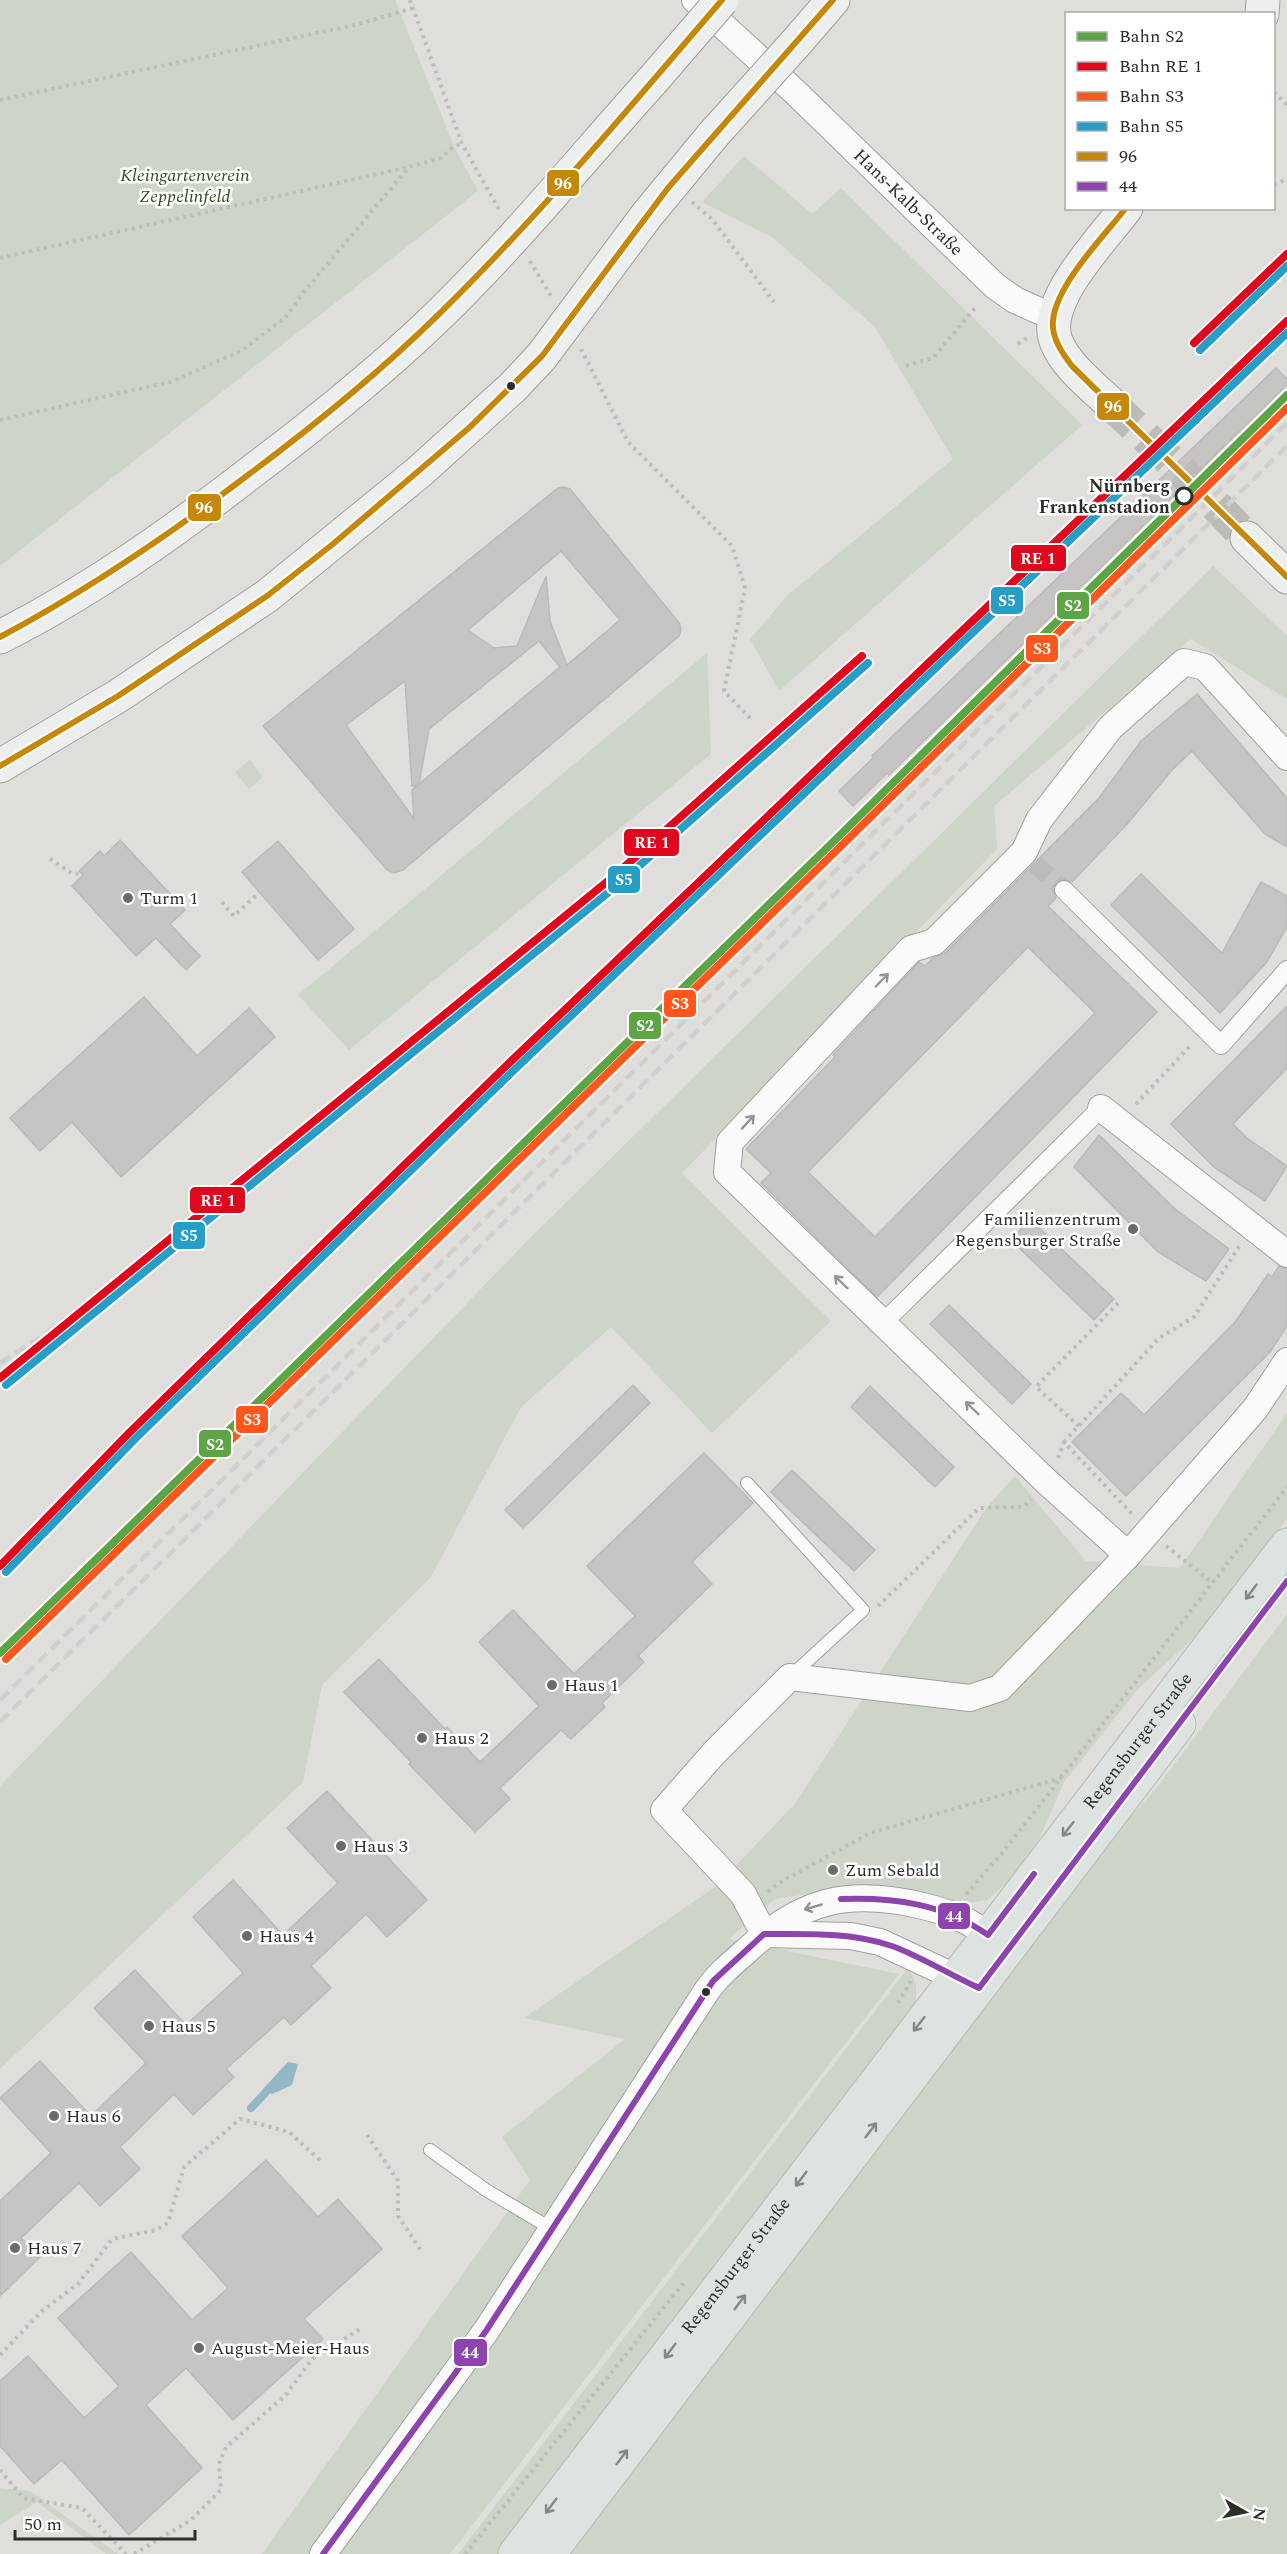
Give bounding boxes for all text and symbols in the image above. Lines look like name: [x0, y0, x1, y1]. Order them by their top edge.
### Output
legend: [1065, 12, 1275, 210]
text: Bahn S2: [1119, 23, 1184, 50]
text: Bahn RE 1: [1119, 53, 1202, 80]
text: Bahn S3: [1119, 83, 1184, 110]
text: Bahn S5: [1119, 113, 1184, 140]
street label: Hans-Kalb-Straße: [847, 143, 969, 262]
text: 96: [1119, 143, 1137, 170]
park label: Kleingartenverein Zeppelinfeld: [120, 162, 250, 210]
line badge: 96: [546, 169, 580, 197]
text: 96: [554, 172, 572, 196]
text: 44: [1119, 173, 1137, 200]
unlabelled marker: [505, 380, 517, 392]
line badge: 96: [1096, 392, 1130, 421]
text: 96: [1104, 395, 1122, 419]
place label: Nürnberg Frankenstadion: [1039, 473, 1170, 521]
marker: Nürnberg Frankenstadion: [1175, 487, 1193, 505]
line badge: 96: [187, 493, 222, 522]
text: 96: [195, 496, 213, 520]
line badge: RE 1: [1010, 544, 1067, 572]
text: RE 1: [1020, 547, 1056, 571]
line badge: S5: [990, 586, 1024, 615]
text: S5: [998, 589, 1016, 613]
line badge: S2: [1056, 591, 1090, 620]
text: S2: [1064, 594, 1082, 618]
line badge: S3: [1025, 634, 1059, 663]
text: S3: [1033, 637, 1051, 661]
line badge: RE 1: [623, 828, 680, 857]
text: RE 1: [634, 831, 670, 855]
line badge: S5: [607, 865, 641, 894]
text: S5: [615, 868, 633, 892]
place label: Turm 1: [140, 885, 198, 912]
marker: Turm 1: [121, 891, 135, 905]
one-way arrow: [874, 973, 889, 988]
line badge: S3: [663, 989, 697, 1018]
text: S3: [671, 992, 689, 1016]
line badge: S2: [628, 1011, 662, 1040]
text: S2: [636, 1014, 654, 1038]
one-way arrow: [741, 1115, 755, 1130]
line badge: RE 1: [189, 1186, 246, 1214]
text: RE 1: [200, 1189, 236, 1213]
place label: Familienzentrum Regensburger Straße: [955, 1206, 1121, 1254]
line badge: S5: [172, 1221, 206, 1250]
marker: Familienzentrum Regensburger Straße: [1126, 1222, 1140, 1236]
text: S5: [180, 1224, 198, 1248]
one-way arrow: [834, 1276, 849, 1290]
one-way arrow: [965, 1401, 980, 1416]
line badge: S3: [235, 1405, 269, 1434]
text: S3: [243, 1408, 261, 1432]
line badge: S2: [198, 1429, 232, 1458]
text: S2: [206, 1433, 224, 1457]
one-way arrow: [1245, 1583, 1258, 1599]
street label: Regensburger Straße: [1076, 1667, 1199, 1815]
place label: Haus 1: [564, 1672, 619, 1699]
marker: Haus 1: [545, 1678, 559, 1692]
place label: Haus 2: [434, 1725, 489, 1752]
marker: Haus 2: [415, 1731, 429, 1745]
one-way arrow: [1062, 1821, 1075, 1837]
place label: Haus 3: [353, 1833, 408, 1860]
marker: Haus 3: [334, 1839, 348, 1853]
place label: Zum Sebald: [845, 1857, 940, 1884]
marker: Zum Sebald: [826, 1863, 840, 1877]
one-way arrow: [804, 1902, 823, 1913]
line badge: 44: [937, 1902, 971, 1930]
text: 44: [945, 1905, 963, 1929]
place label: Haus 4: [259, 1923, 314, 1950]
marker: Haus 4: [240, 1929, 254, 1943]
unlabelled marker: [700, 1986, 712, 1998]
place label: Haus 5: [161, 2013, 216, 2040]
one-way arrow: [913, 2016, 926, 2032]
marker: Haus 5: [142, 2019, 156, 2033]
place label: Haus 6: [66, 2103, 121, 2130]
marker: Haus 6: [47, 2109, 61, 2123]
one-way arrow: [865, 2123, 877, 2139]
one-way arrow: [794, 2171, 807, 2187]
street label: Regensburger Straße: [675, 2192, 797, 2340]
place label: Haus 7: [27, 2235, 82, 2262]
marker: Haus 7: [8, 2241, 22, 2255]
one-way arrow: [733, 2294, 746, 2310]
place label: August-Meier-Haus: [211, 2335, 370, 2362]
line badge: 44: [453, 2338, 488, 2367]
marker: August-Meier-Haus: [192, 2341, 206, 2355]
text: 44: [461, 2341, 479, 2365]
one-way arrow: [663, 2342, 676, 2358]
one-way arrow: [616, 2450, 628, 2466]
north arrow: [1215, 2482, 1275, 2542]
one-way arrow: [545, 2498, 558, 2514]
scale bar: [15, 2503, 195, 2541]
text: N: [1246, 2506, 1272, 2523]
text: 50 m: [24, 2511, 62, 2538]

